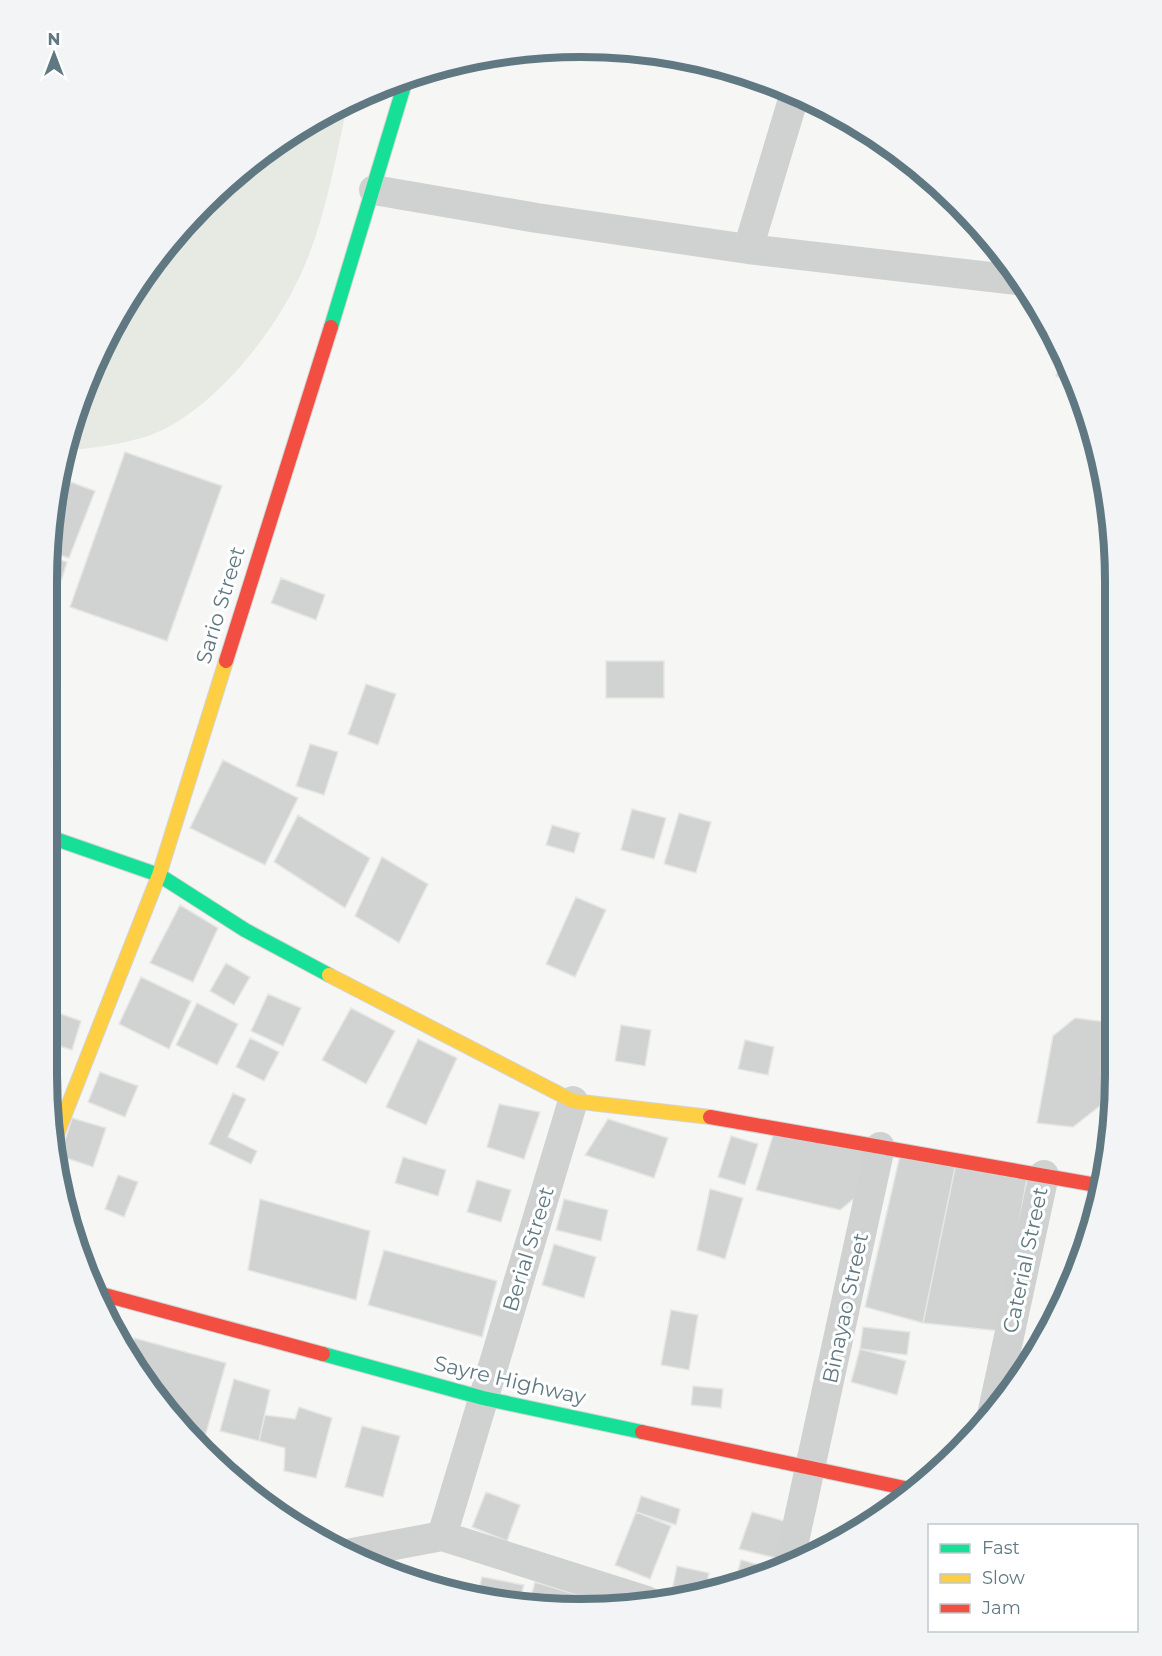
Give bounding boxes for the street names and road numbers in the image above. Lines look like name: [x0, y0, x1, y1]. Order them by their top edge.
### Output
street label: Sario Street: [190, 543, 250, 667]
street label: Berial Street: [497, 1183, 559, 1315]
street label: Caterial Street: [997, 1185, 1053, 1335]
street label: Binayao Street: [817, 1230, 873, 1386]
street label: Sayre Highway: [432, 1350, 589, 1410]

